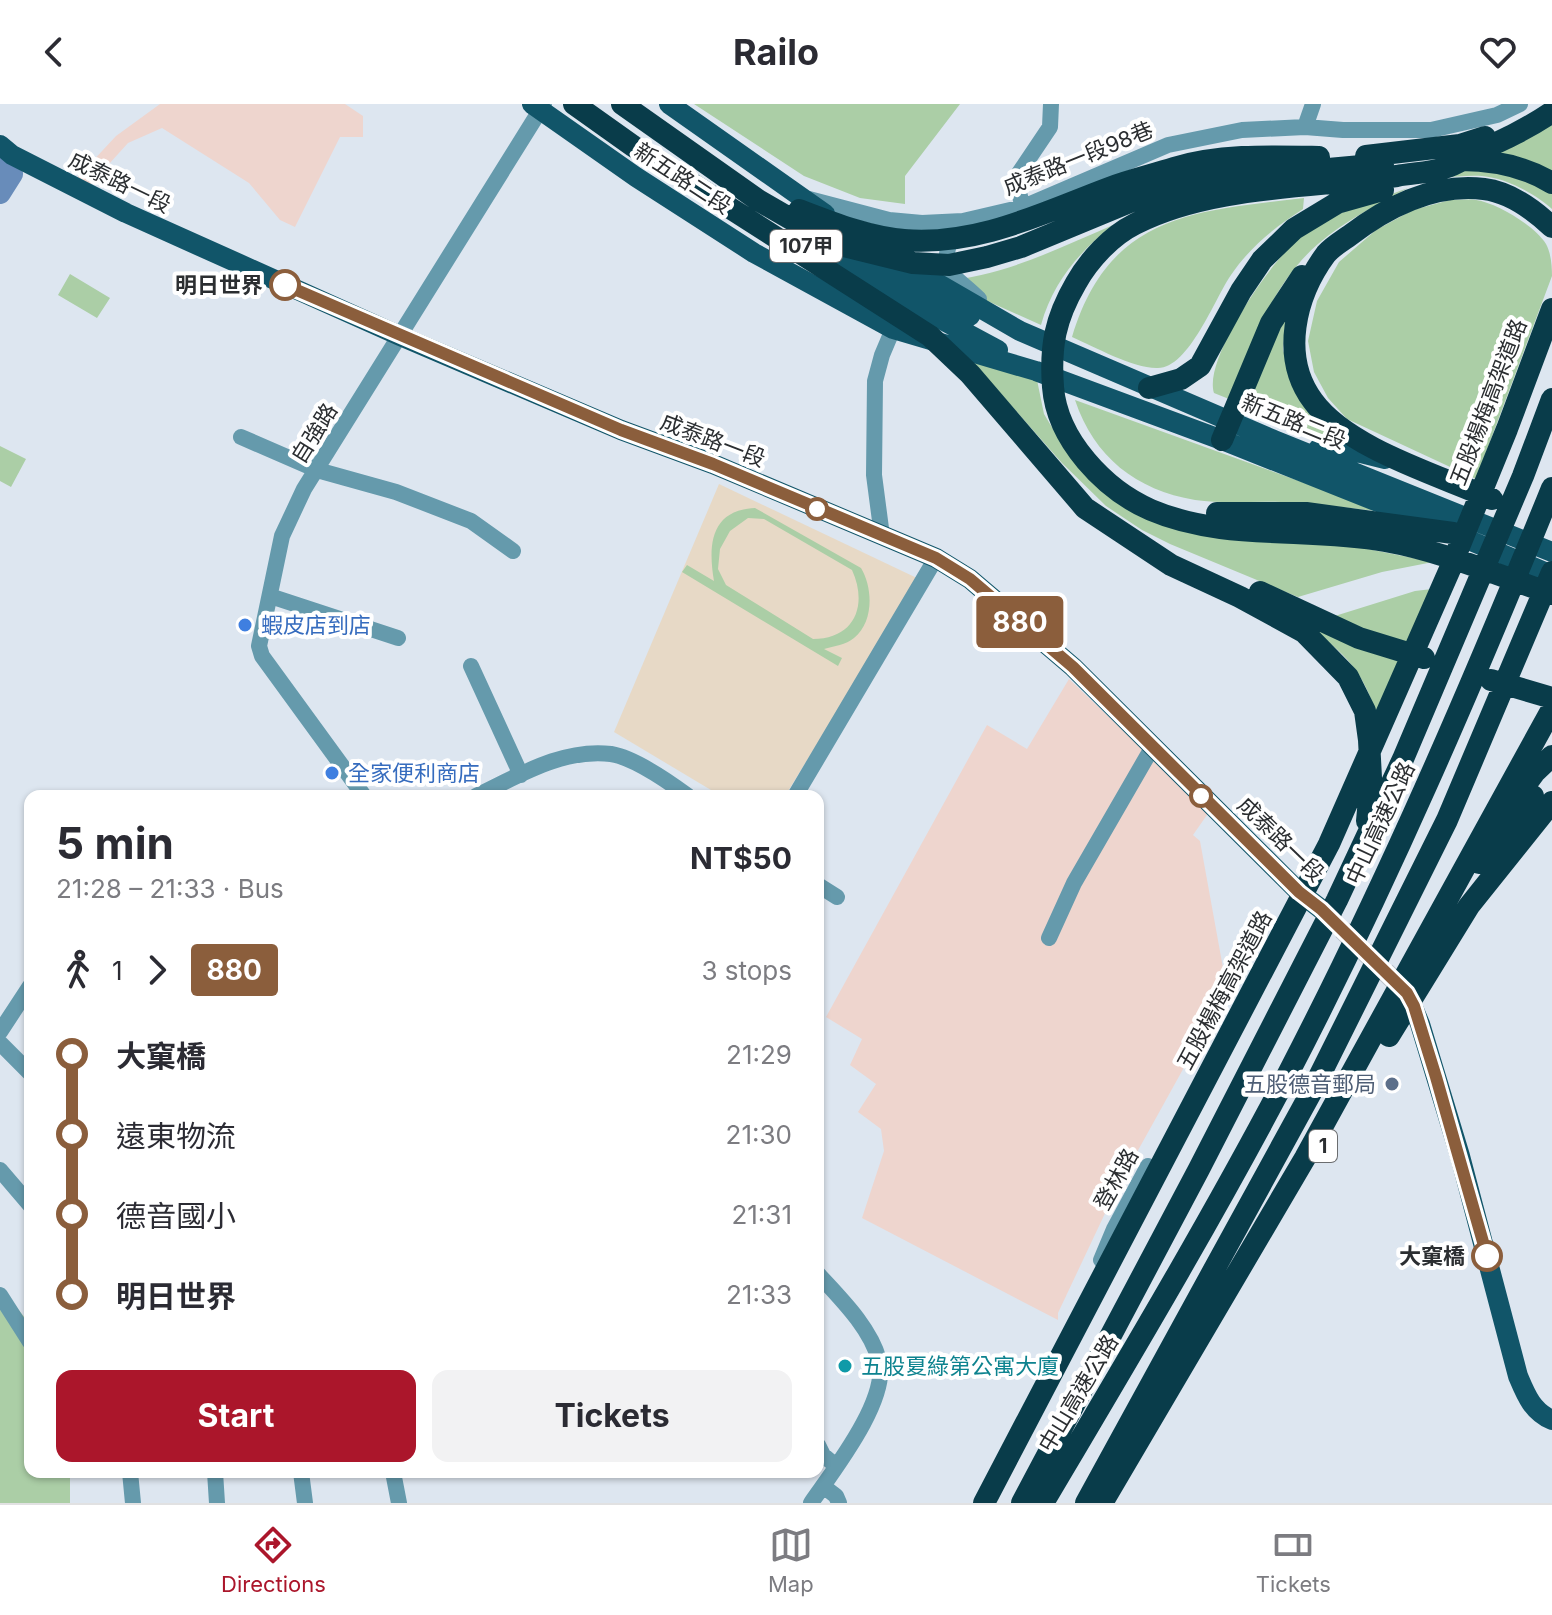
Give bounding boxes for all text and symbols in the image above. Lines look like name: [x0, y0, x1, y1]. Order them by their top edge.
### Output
icon: back: [32, 30, 76, 74]
text: Railo: [733, 30, 819, 74]
icon: heart: [1476, 30, 1520, 74]
street label: 成泰路一段98巷: [999, 116, 1157, 200]
street label: 新五路二段: [630, 137, 736, 219]
street label: 成泰路一段: [65, 146, 175, 218]
road number: 107甲: [770, 230, 842, 262]
marker: 明日世界: [270, 270, 300, 300]
place label: 明日世界: [175, 272, 263, 298]
street label: 五股楊梅高架道路: [1444, 315, 1532, 489]
street label: 新五路二段: [1238, 388, 1350, 454]
street label: 自強路: [285, 398, 343, 468]
street label: 成泰路一段: [657, 408, 769, 472]
unlabelled marker: [806, 498, 828, 520]
line badge: 880: [974, 596, 1066, 648]
text: 880: [992, 605, 1048, 639]
place label: 蝦皮店到店: [261, 612, 371, 638]
marker: 蝦皮店到店: [236, 616, 254, 634]
street label: 中山高速公路: [1340, 758, 1420, 888]
place label: 全家便利商店: [348, 760, 480, 786]
marker: 全家便利商店: [323, 764, 341, 782]
unlabelled marker: [1190, 785, 1212, 807]
street label: 成泰路一段: [1232, 791, 1330, 887]
text: 5 min: [56, 816, 174, 870]
text: NT$50: [690, 840, 792, 876]
text: 21:28 – 21:33 · Bus: [56, 873, 284, 904]
street label: 五股楊梅高架道路: [1171, 906, 1277, 1074]
icon: walk: [56, 948, 100, 992]
icon: forward: [135, 948, 179, 992]
text: 880: [207, 953, 262, 987]
text: 1: [112, 955, 123, 986]
text: 3 stops: [701, 955, 792, 986]
text: 大窠橋: [116, 1038, 206, 1074]
text: 21:29: [726, 1039, 792, 1070]
place label: 五股德音郵局: [1244, 1071, 1376, 1097]
marker: 五股德音郵局: [1383, 1075, 1401, 1093]
text: 遠東物流: [116, 1118, 236, 1154]
text: 21:30: [726, 1119, 792, 1150]
road number: 1: [1309, 1130, 1337, 1162]
street label: 登林路: [1089, 1144, 1143, 1214]
text: 德音國小: [116, 1198, 236, 1234]
text: 21:31: [731, 1199, 792, 1230]
marker: 大窠橋: [1472, 1241, 1502, 1271]
place label: 大窠橋: [1399, 1243, 1465, 1269]
text: 明日世界: [116, 1278, 236, 1314]
text: 21:33: [726, 1279, 792, 1310]
street label: 中山高速公路: [1033, 1330, 1123, 1456]
place label: 五股夏綠第公寓大廈: [861, 1353, 1059, 1379]
marker: 五股夏綠第公寓大廈: [836, 1357, 854, 1375]
button: Start: [56, 1370, 416, 1462]
button: Tickets: [432, 1370, 792, 1462]
tab: Directions: [221, 1523, 326, 1597]
tab: Map: [768, 1523, 814, 1597]
tab: Tickets: [1256, 1523, 1331, 1597]

